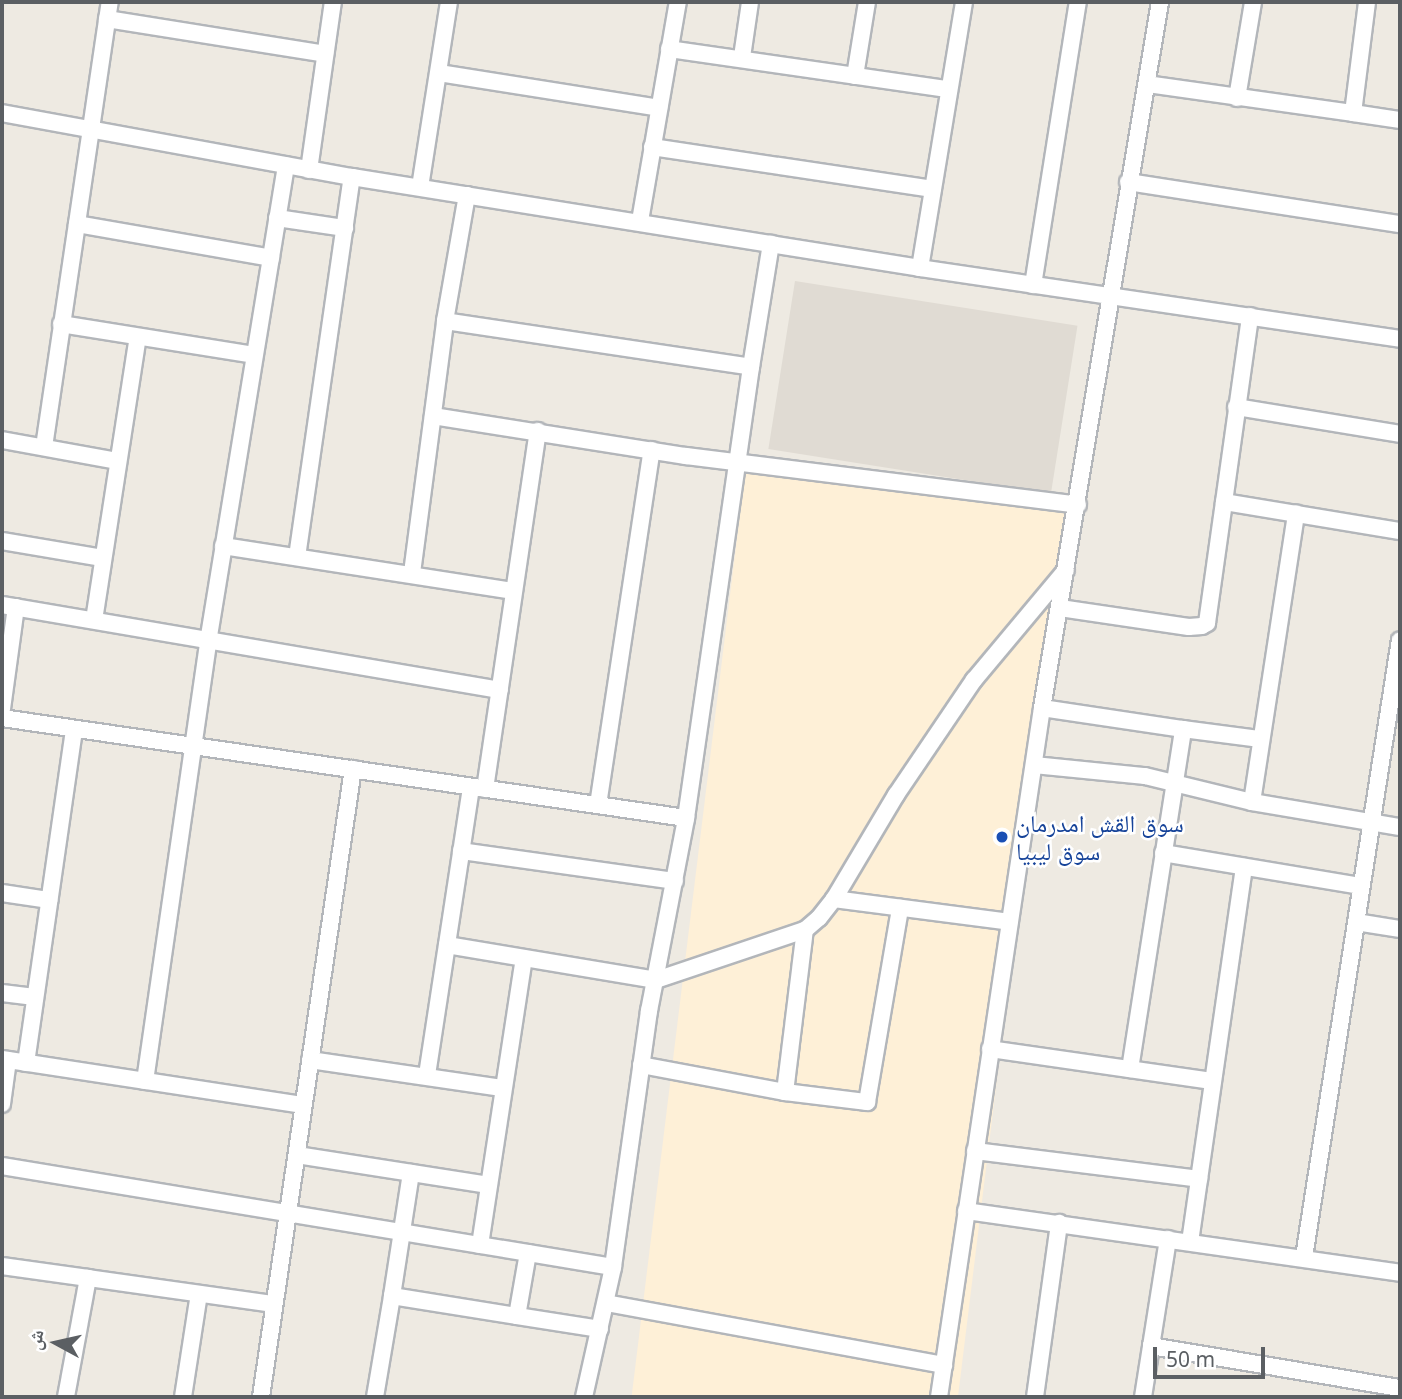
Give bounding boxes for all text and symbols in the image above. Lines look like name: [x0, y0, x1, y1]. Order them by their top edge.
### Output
place label: سوق القش امدرمان سوق ليبيا: [1016, 809, 1184, 865]
marker: سوق القش امدرمان سوق ليبيا: [994, 829, 1010, 845]
north arrow: [21, 1308, 91, 1378]
text: ش: [21, 1328, 49, 1352]
scale bar: [1157, 1332, 1269, 1376]
text: 50 m: [1166, 1345, 1215, 1373]

